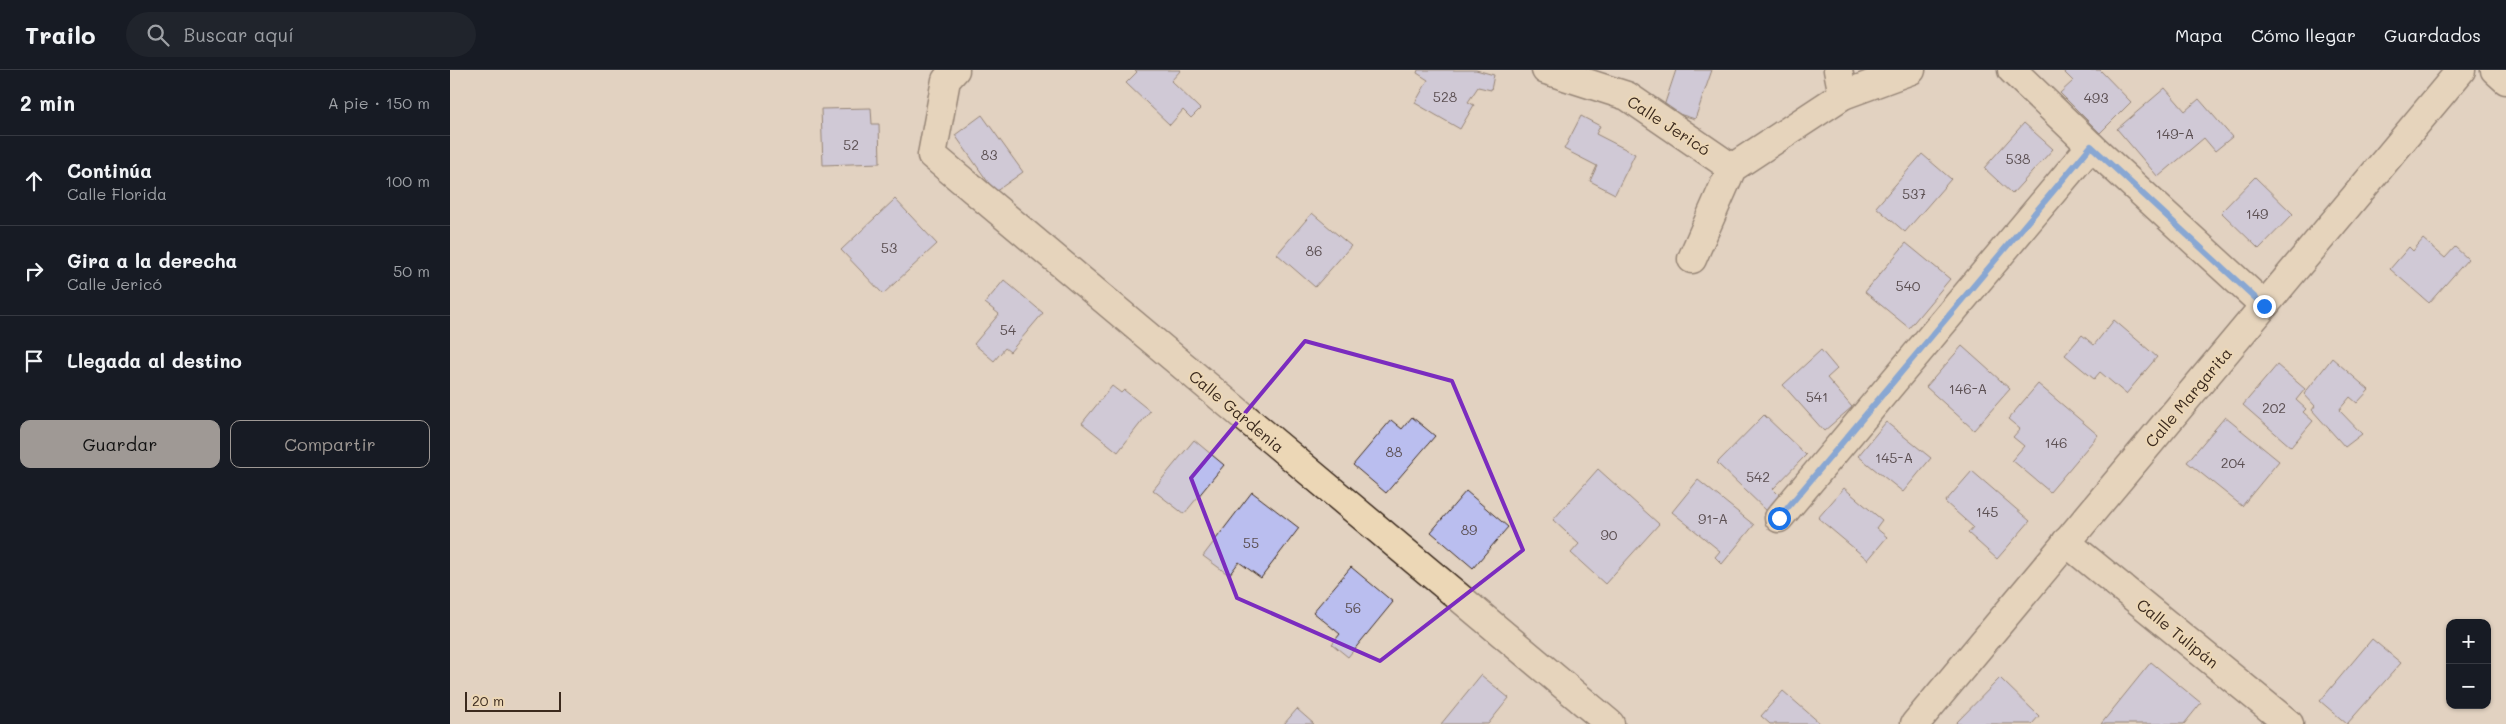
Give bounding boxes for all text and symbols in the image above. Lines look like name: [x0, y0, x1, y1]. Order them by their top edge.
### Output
search box: [126, 12, 476, 57]
text: Trailo: [25, 19, 96, 50]
icon: search: [144, 21, 172, 49]
text: Buscar aquí: [184, 22, 294, 47]
text: Mapa: [2175, 23, 2223, 47]
text: Cómo llegar: [2251, 23, 2356, 47]
text: Guardados: [2384, 23, 2481, 47]
house number: 528: [1433, 87, 1457, 106]
house number: 493: [2084, 88, 2108, 107]
text: 2 min: [20, 89, 75, 116]
street label: Calle Jericó: [1623, 90, 1715, 160]
text: A pie · 150 m: [328, 92, 430, 113]
house number: 149-A: [2156, 124, 2194, 143]
house number: 52: [843, 135, 859, 154]
house number: 83: [981, 145, 997, 164]
house number: 538: [2006, 149, 2030, 168]
text: Continúa: [67, 158, 152, 183]
icon: ahead: [20, 167, 48, 195]
text: 100 m: [385, 170, 430, 191]
text: Calle Florida: [67, 183, 167, 204]
house number: 537: [1902, 184, 1926, 203]
house number: 149: [2246, 204, 2268, 223]
house number: 53: [881, 238, 897, 257]
house number: 86: [1306, 241, 1322, 260]
text: Gira a la derecha: [67, 248, 237, 273]
icon: right: [20, 257, 48, 285]
text: 50 m: [393, 260, 430, 281]
text: Calle Jericó: [67, 273, 162, 294]
house number: 540: [1895, 276, 1921, 295]
route end: [2253, 295, 2276, 318]
house number: 54: [1000, 320, 1017, 339]
street label: Calle Margarita: [2140, 343, 2236, 451]
icon: arrive: [20, 347, 48, 375]
text: Llegada al destino: [67, 348, 242, 373]
street label: Calle Gardenia: [1185, 365, 1289, 457]
house number: 146-A: [1949, 379, 1987, 398]
house number: 541: [1806, 387, 1828, 406]
house number: 202: [2262, 398, 2286, 417]
button: Guardar: [20, 420, 220, 468]
button: Compartir: [230, 420, 430, 468]
house number: 146: [2045, 433, 2067, 452]
house number: 88: [1386, 442, 1402, 461]
house number: 145-A: [1875, 448, 1913, 467]
house number: 204: [2221, 453, 2246, 472]
house number: 542: [1746, 467, 1770, 486]
house number: 145: [1976, 502, 1998, 521]
route start: [1768, 507, 1791, 530]
house number: 91-A: [1698, 509, 1728, 528]
house number: 89: [1461, 520, 1477, 539]
house number: 90: [1601, 525, 1618, 544]
house number: 55: [1243, 533, 1259, 552]
street label: Calle Tulipán: [2133, 593, 2223, 673]
house number: 56: [1345, 598, 1361, 617]
map controls: [2446, 619, 2491, 709]
button: +: [2446, 619, 2491, 664]
button: −: [2446, 664, 2491, 709]
scale bar: [465, 689, 561, 712]
text: 20 m: [472, 691, 504, 710]

